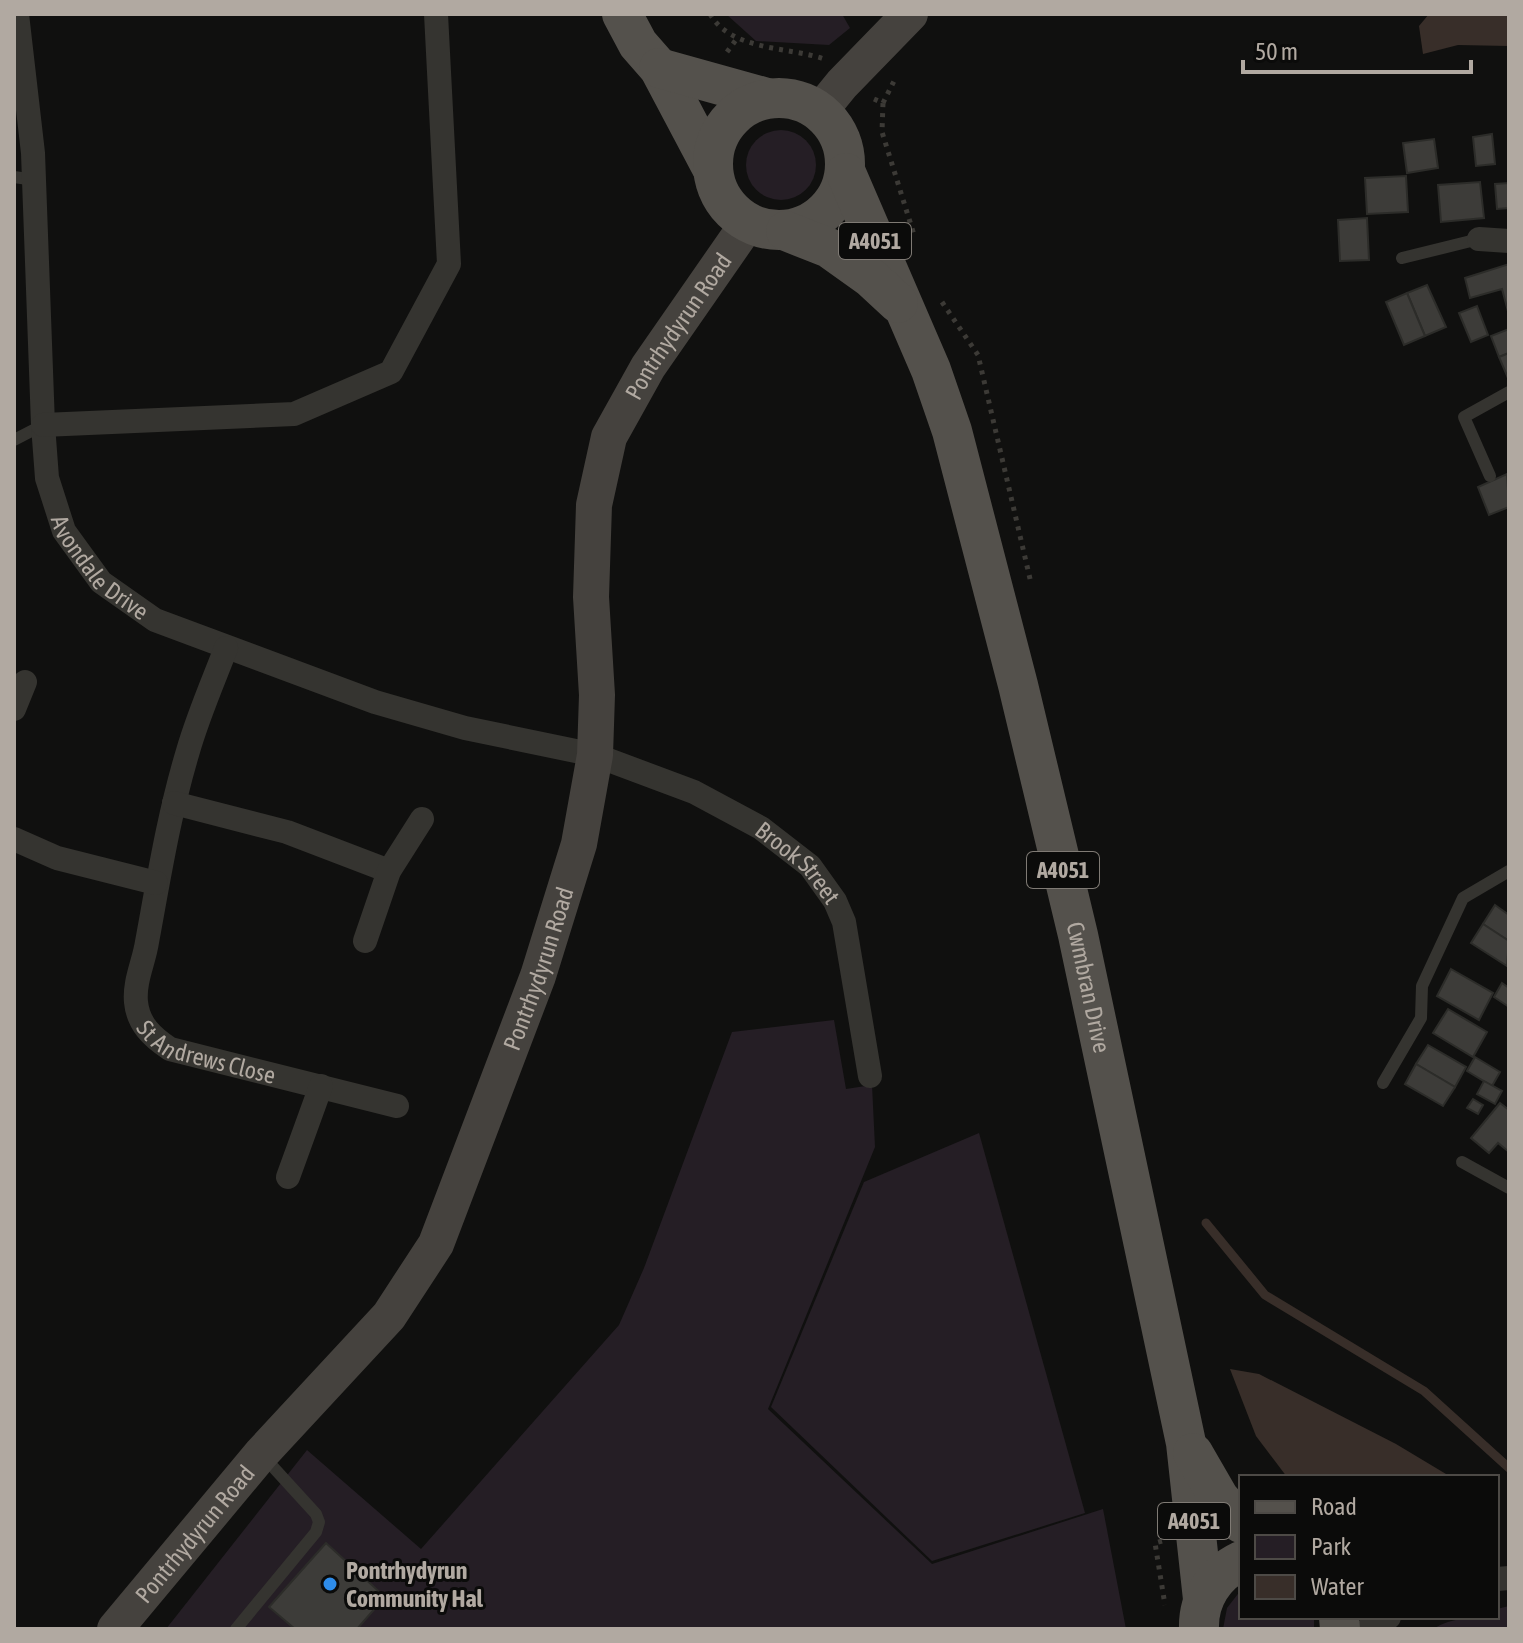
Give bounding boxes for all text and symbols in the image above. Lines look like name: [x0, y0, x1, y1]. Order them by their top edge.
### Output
scale bar: [1243, 24, 1471, 74]
text: 50 m: [1255, 38, 1298, 65]
road number: A4051: [839, 223, 911, 259]
street label: Pontrhydyrun Road: [619, 248, 736, 404]
street label: Avondale Drive: [46, 512, 154, 625]
street label: Brook Street: [751, 816, 846, 909]
road number: A4051: [1027, 852, 1099, 888]
street label: Pontrhydyrun Road: [498, 884, 578, 1054]
street label: Cwmbran Drive: [1062, 919, 1116, 1055]
street label: St Andrews Close: [132, 1015, 279, 1089]
street label: Pontrhydyrun Road: [129, 1460, 259, 1608]
legend: [1239, 1475, 1499, 1619]
text: Road: [1311, 1493, 1357, 1520]
road number: A4051: [1158, 1503, 1230, 1539]
text: Park: [1311, 1533, 1352, 1560]
place label: Pontrhydyrun Community Hal: [346, 1557, 484, 1612]
text: Water: [1311, 1573, 1364, 1600]
marker: Pontrhydyrun Community Hal: [321, 1575, 339, 1593]

